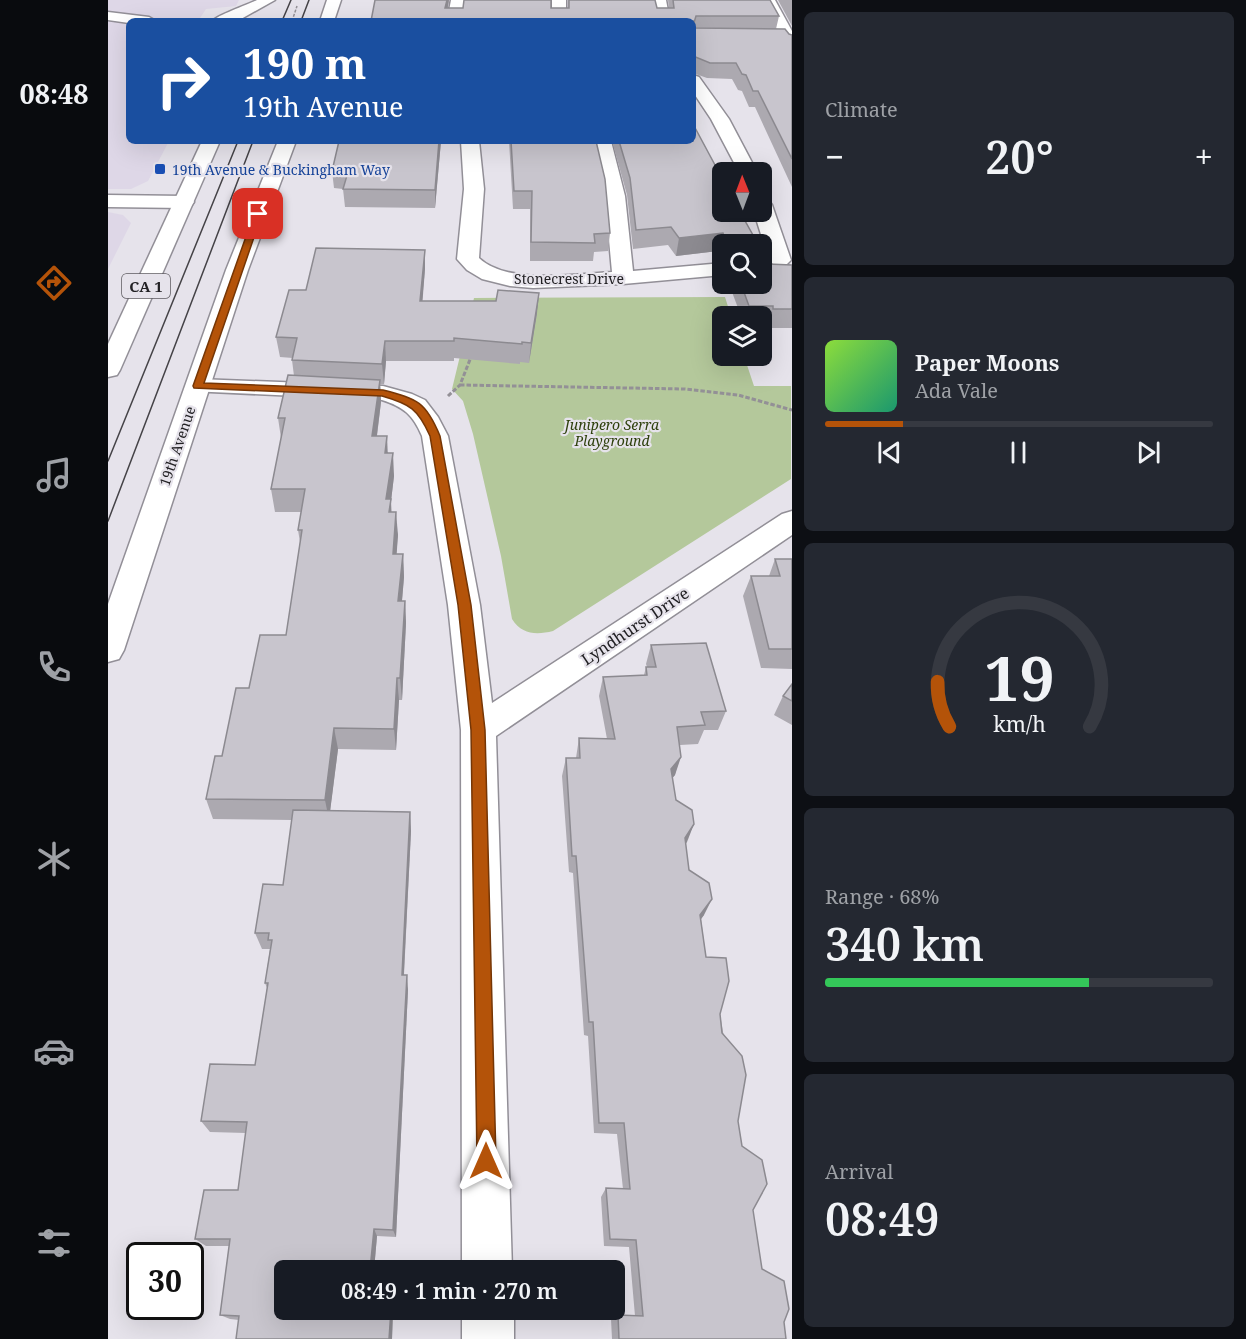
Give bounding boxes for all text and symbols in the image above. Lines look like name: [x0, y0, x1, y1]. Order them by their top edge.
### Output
text: 190 m: [243, 34, 367, 91]
icon: right: [144, 42, 222, 120]
text: 08:48: [19, 75, 89, 112]
text: 19th Avenue: [243, 88, 403, 125]
text: Climate: [825, 96, 898, 123]
text: 20°: [985, 126, 1054, 187]
text: −: [825, 134, 844, 179]
text: +: [1195, 134, 1213, 179]
place label: 19th Avenue & Buckingham Way: [172, 160, 390, 179]
marker: 19th Avenue & Buckingham Way: [153, 162, 167, 176]
north arrow: [712, 162, 772, 222]
map controls: [712, 162, 772, 366]
pin: [232, 188, 283, 239]
icon: arrive: [241, 197, 274, 230]
button: search: [712, 234, 772, 294]
icon: directions: [33, 262, 75, 304]
street label: Stonecrest Drive: [514, 269, 624, 288]
road number: CA 1: [122, 274, 170, 298]
button: layers: [712, 306, 772, 366]
text: Paper Moons: [915, 347, 1059, 377]
text: Ada Vale: [915, 377, 998, 404]
street label: 19th Avenue: [154, 404, 200, 488]
park label: Junipero Serra Playground: [562, 415, 660, 450]
icon: previous: [873, 436, 906, 469]
icon: pause: [1002, 436, 1035, 469]
icon: next: [1132, 436, 1165, 469]
icon: music: [33, 454, 75, 496]
street label: Lyndhurst Drive: [577, 582, 693, 670]
text: 19: [984, 634, 1054, 719]
icon: phone: [33, 646, 75, 688]
text: km/h: [993, 709, 1046, 738]
icon: climate: [33, 838, 75, 880]
text: Range · 68%: [825, 883, 939, 910]
text: 340 km: [825, 913, 984, 974]
icon: car: [33, 1030, 75, 1072]
position arrow: [454, 1129, 518, 1193]
text: Arrival: [825, 1158, 893, 1185]
text: 08:49: [825, 1188, 940, 1249]
icon: filters: [33, 1222, 75, 1264]
speed limit sign: 30: [126, 1242, 204, 1320]
text: 08:49 · 1 min · 270 m: [341, 1275, 558, 1305]

